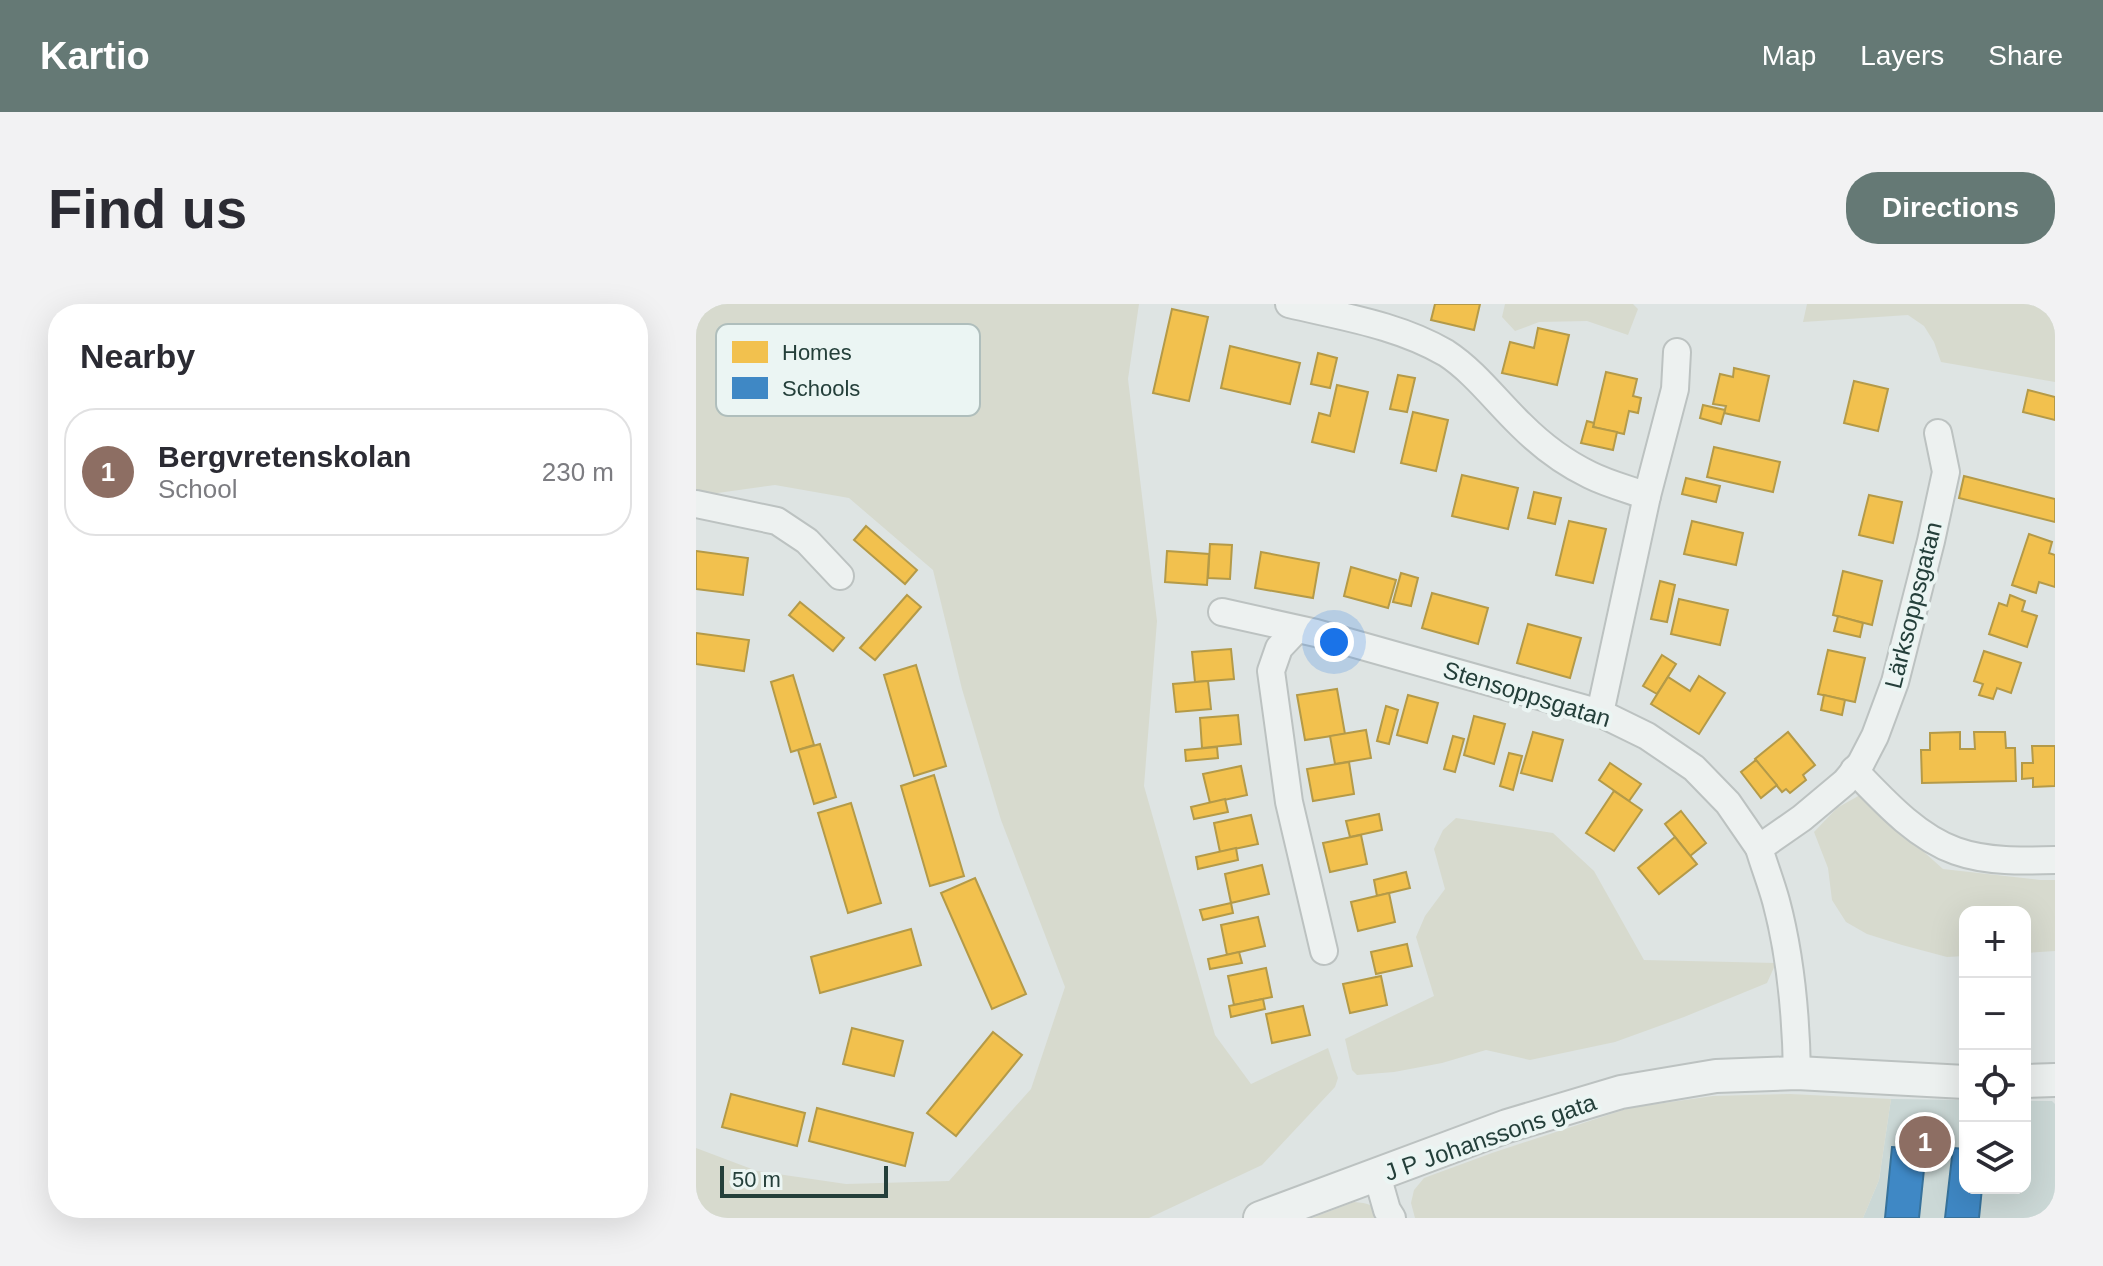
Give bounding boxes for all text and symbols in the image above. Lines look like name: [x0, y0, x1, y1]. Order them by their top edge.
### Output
text: Kartio: [40, 35, 150, 77]
text: Map: [1762, 40, 1816, 71]
text: Layers: [1860, 40, 1944, 71]
text: Share: [1988, 40, 2063, 71]
button: Directions: [1846, 172, 2055, 244]
text: Find us: [48, 177, 247, 240]
legend: [716, 324, 980, 416]
text: Nearby: [80, 337, 195, 375]
text: Homes: [782, 340, 852, 365]
text: Schools: [782, 376, 860, 401]
text: Bergvretenskolan: [158, 440, 411, 473]
text: 1: [101, 457, 115, 487]
text: 230 m: [542, 457, 614, 487]
text: School: [158, 474, 238, 504]
street label: Lärksoppsgatan: [1879, 519, 1947, 691]
your location: [1314, 622, 1354, 662]
street label: Stensoppsgatan: [1440, 656, 1614, 732]
map controls: [1959, 906, 2031, 1194]
button: +: [1959, 906, 2031, 978]
button: −: [1959, 978, 2031, 1050]
button: locate: [1959, 1050, 2031, 1122]
street label: J P Johanssons gata: [1380, 1088, 1600, 1186]
pin: 1: [1899, 1112, 1951, 1172]
button: layers: [1959, 1122, 2031, 1194]
scale bar: [720, 1162, 888, 1198]
text: 50 m: [732, 1167, 781, 1192]

